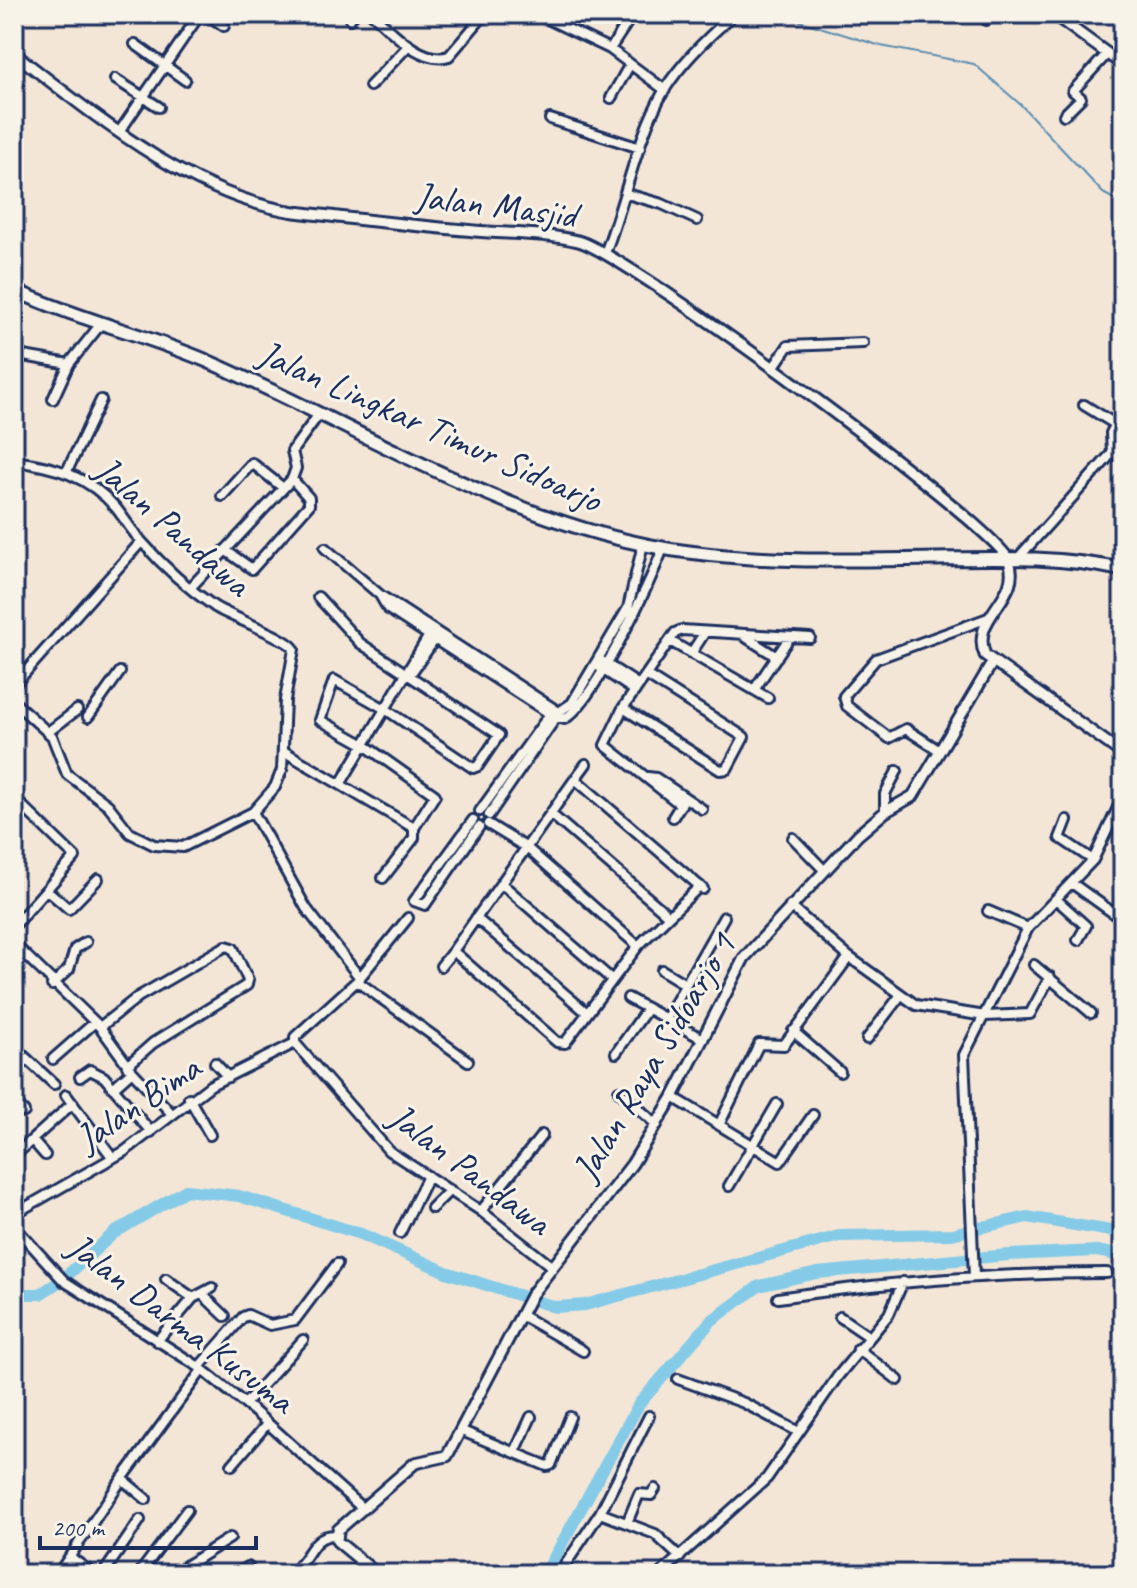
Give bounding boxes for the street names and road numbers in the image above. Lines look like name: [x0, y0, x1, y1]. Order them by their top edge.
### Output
street label: Jalan Masjid: [411, 172, 585, 239]
street label: Jalan Lingkar Timur Sidoarjo: [250, 328, 611, 524]
street label: Jalan Pandawa: [84, 444, 263, 608]
street label: Jalan Raya Sidoarjo 1: [561, 923, 747, 1191]
street label: Jalan Bima: [65, 1043, 211, 1163]
street label: Jalan Pandawa: [378, 1092, 563, 1247]
street label: Jalan Darma Kusuma: [57, 1221, 306, 1425]

